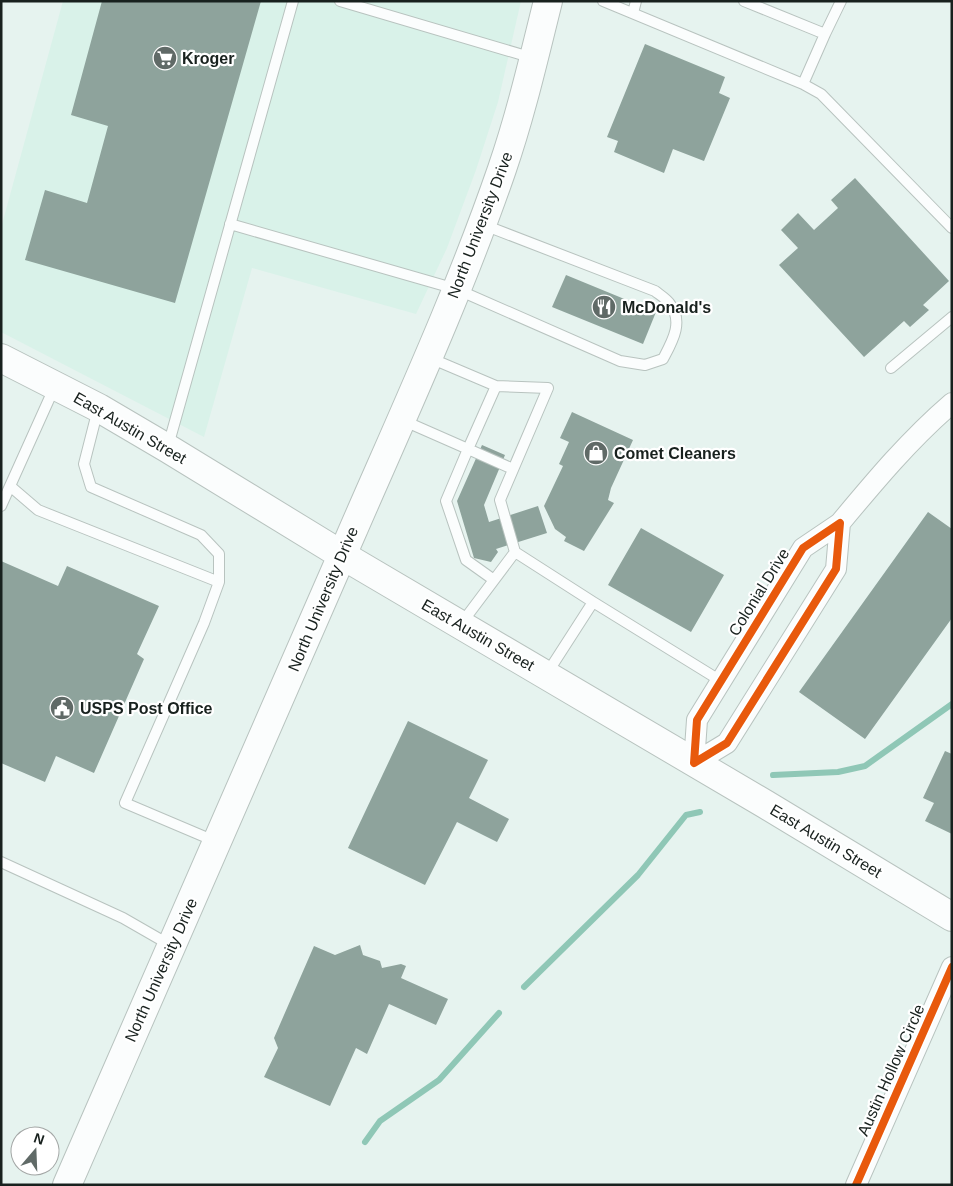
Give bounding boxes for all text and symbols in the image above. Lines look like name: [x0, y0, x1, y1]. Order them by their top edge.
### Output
supermarket icon: Kroger: [152, 45, 178, 71]
place label: Kroger: [182, 50, 234, 67]
street label: North University Drive: [444, 149, 516, 301]
restaurant icon: McDonald's: [591, 294, 617, 320]
place label: McDonald's: [622, 299, 711, 316]
street label: East Austin Street: [71, 389, 190, 467]
shop icon: Comet Cleaners: [583, 440, 609, 466]
place label: Comet Cleaners: [614, 445, 736, 462]
street label: North University Drive: [285, 524, 361, 674]
street label: Colonial Drive: [725, 545, 793, 639]
street label: East Austin Street: [419, 596, 538, 674]
public building icon: USPS Post Office: [49, 695, 75, 721]
place label: USPS Post Office: [80, 700, 213, 717]
street label: East Austin Street: [767, 801, 885, 881]
street label: North University Drive: [122, 895, 200, 1045]
street label: Austin Hollow Circle: [854, 1001, 928, 1138]
north arrow: [10, 1126, 60, 1176]
text: N: [32, 1129, 47, 1148]

